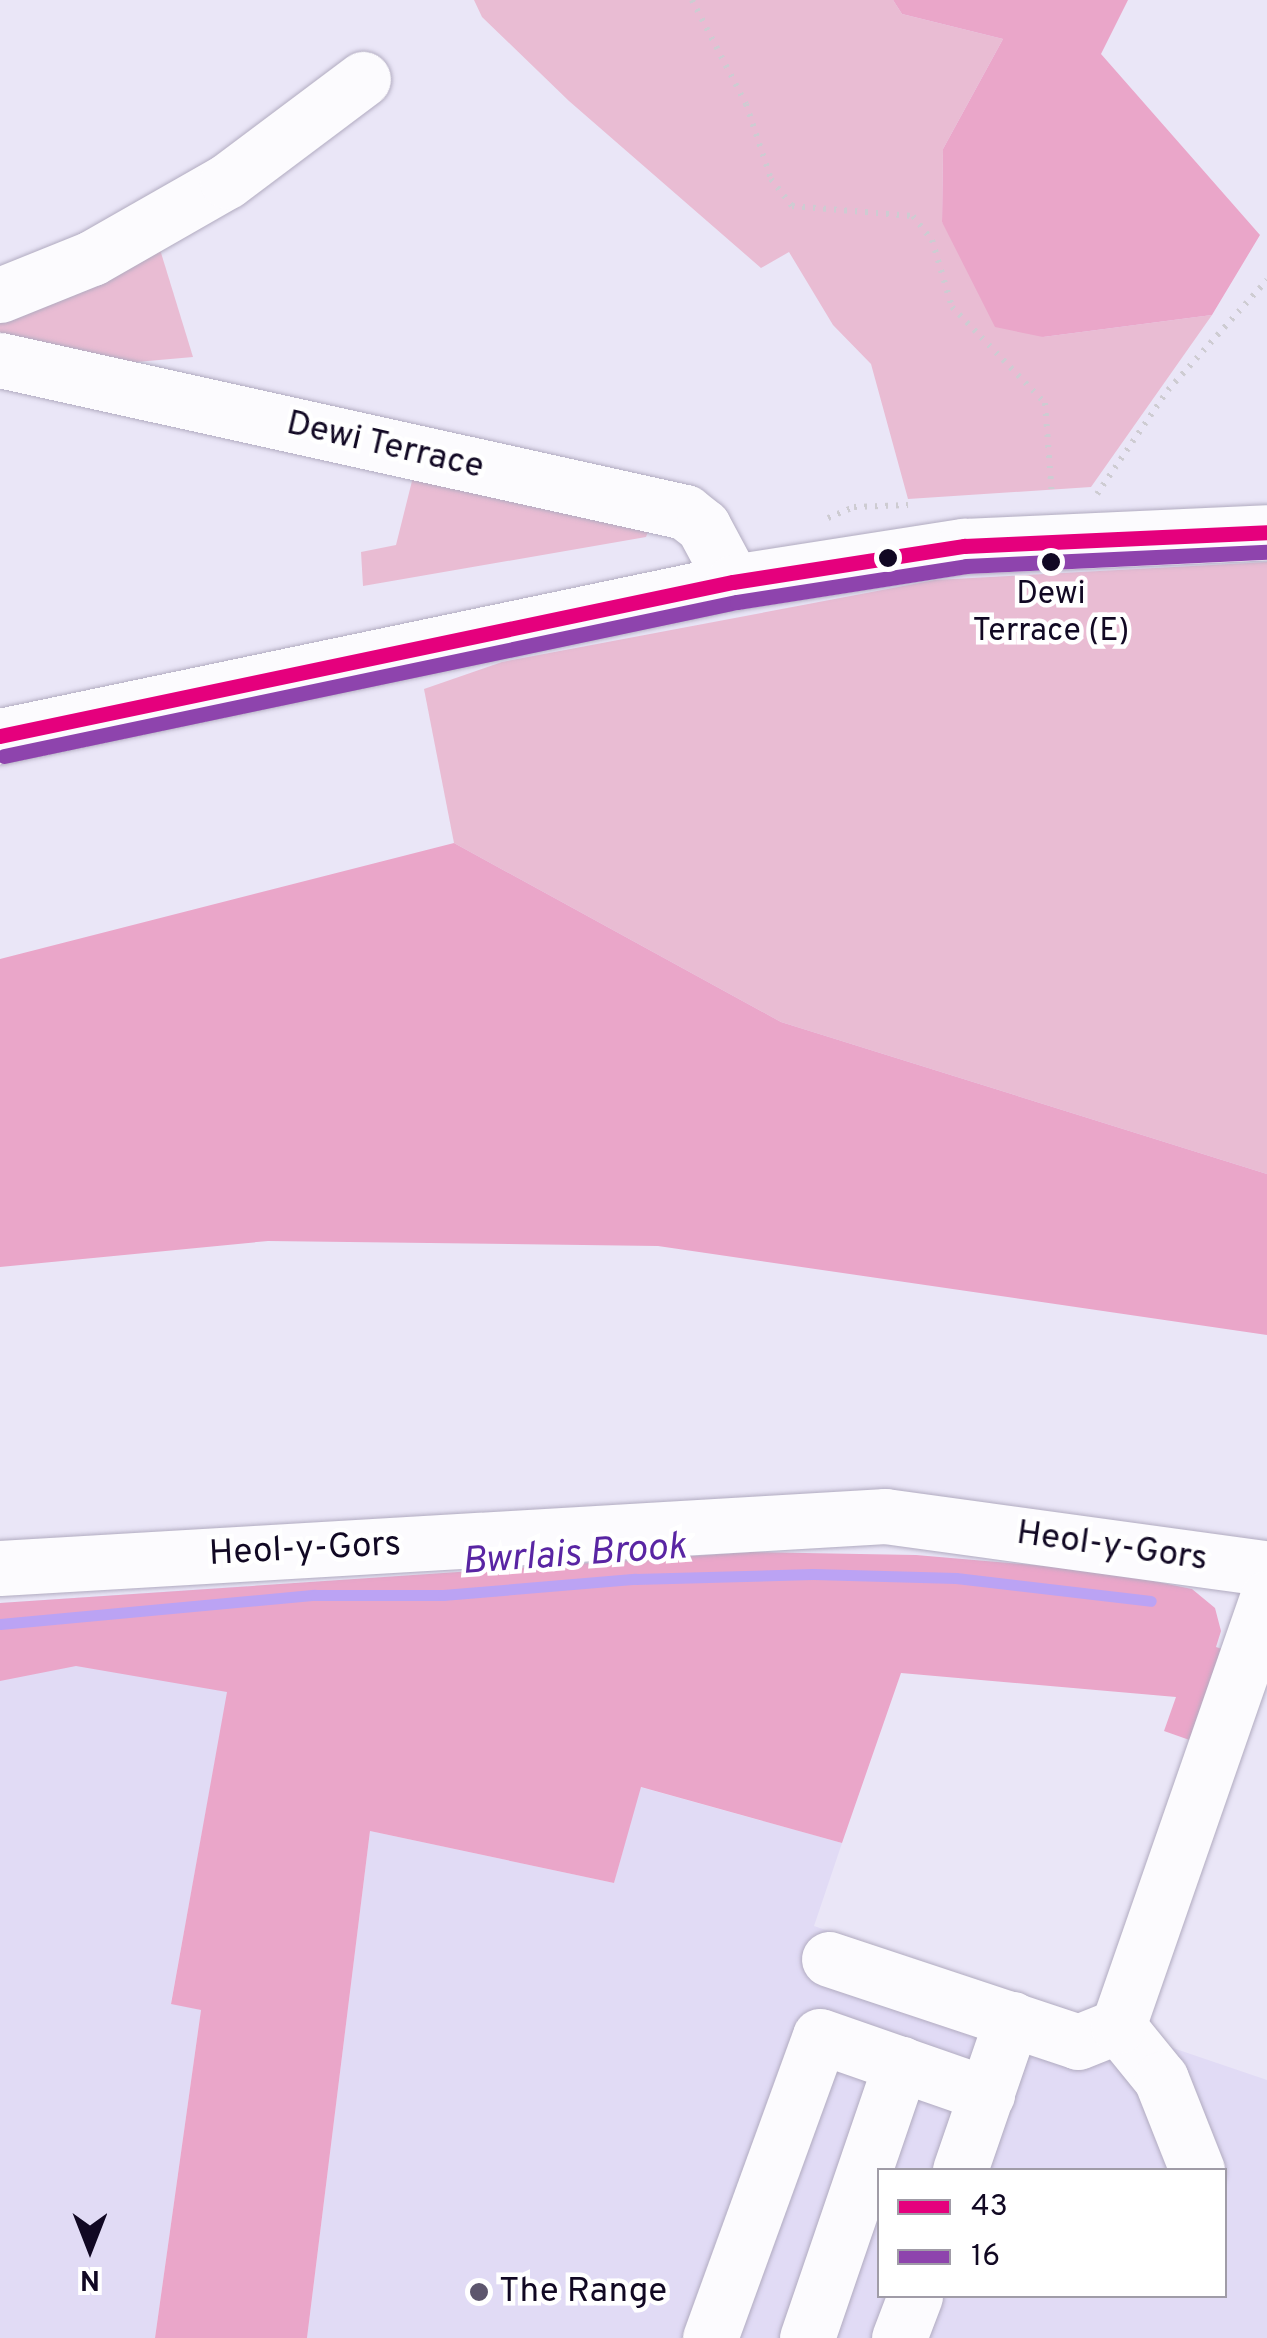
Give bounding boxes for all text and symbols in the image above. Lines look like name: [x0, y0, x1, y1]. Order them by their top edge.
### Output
street label: Dewi Terrace: [282, 403, 488, 489]
unlabelled marker: [878, 548, 898, 568]
marker: Dewi Terrace (E): [1041, 552, 1061, 572]
place label: Dewi Terrace (E): [973, 577, 1129, 652]
street label: Heol-y-Gors: [1014, 1513, 1210, 1581]
street label: Heol-y-Gors: [208, 1524, 402, 1576]
water label: Bwrlais Brook: [460, 1525, 688, 1587]
legend: [877, 2168, 1227, 2298]
text: 43: [971, 2189, 1008, 2226]
north arrow: [40, 2198, 140, 2298]
text: 16: [971, 2239, 1000, 2276]
text: N: [80, 2260, 100, 2296]
place label: The Range: [499, 2271, 667, 2313]
marker: The Range: [468, 2281, 490, 2303]

